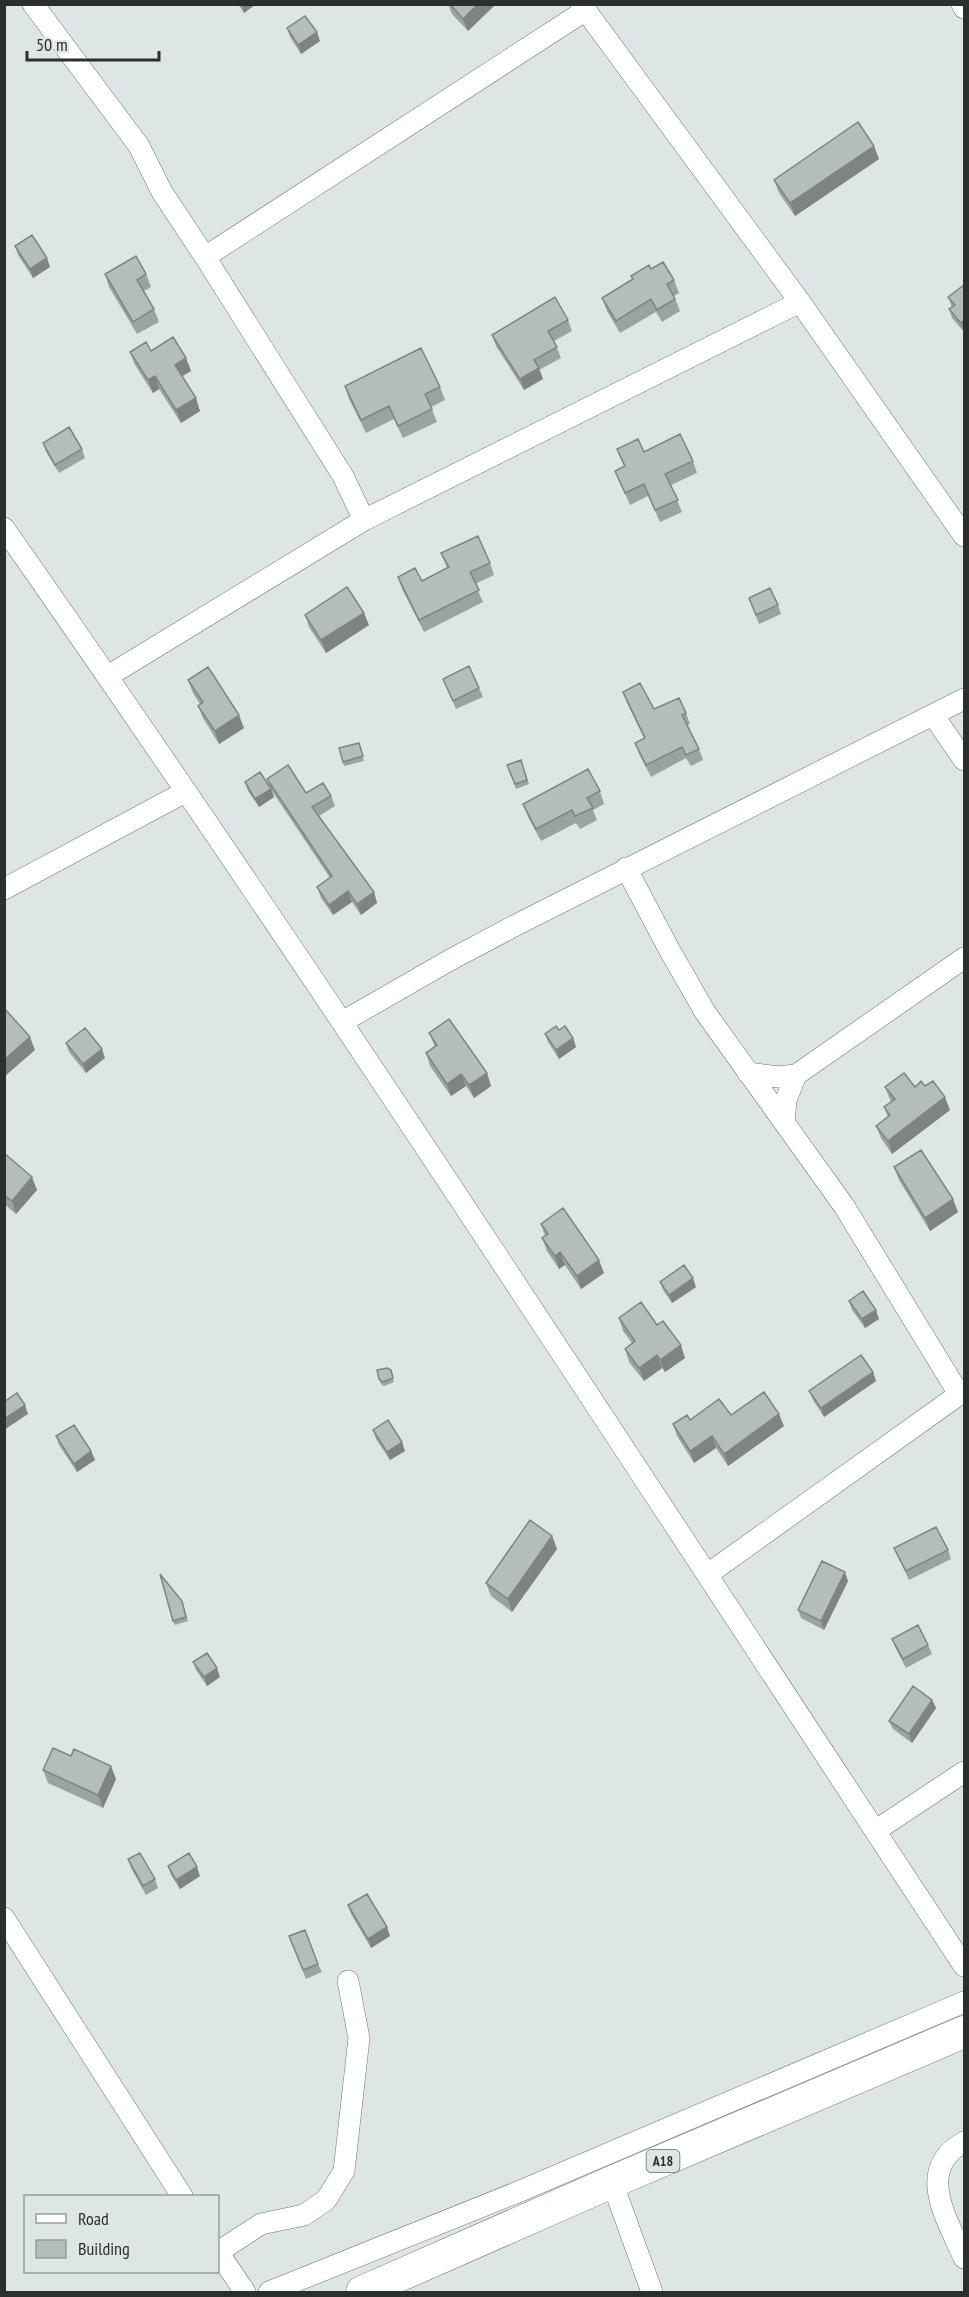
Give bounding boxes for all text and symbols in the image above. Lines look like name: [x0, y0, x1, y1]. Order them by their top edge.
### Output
scale bar: [27, 24, 159, 62]
text: 50 m: [36, 33, 68, 56]
road number: A18: [646, 2150, 680, 2172]
legend: [24, 2195, 219, 2273]
text: Road: [78, 2207, 109, 2230]
text: Building: [78, 2237, 130, 2260]

